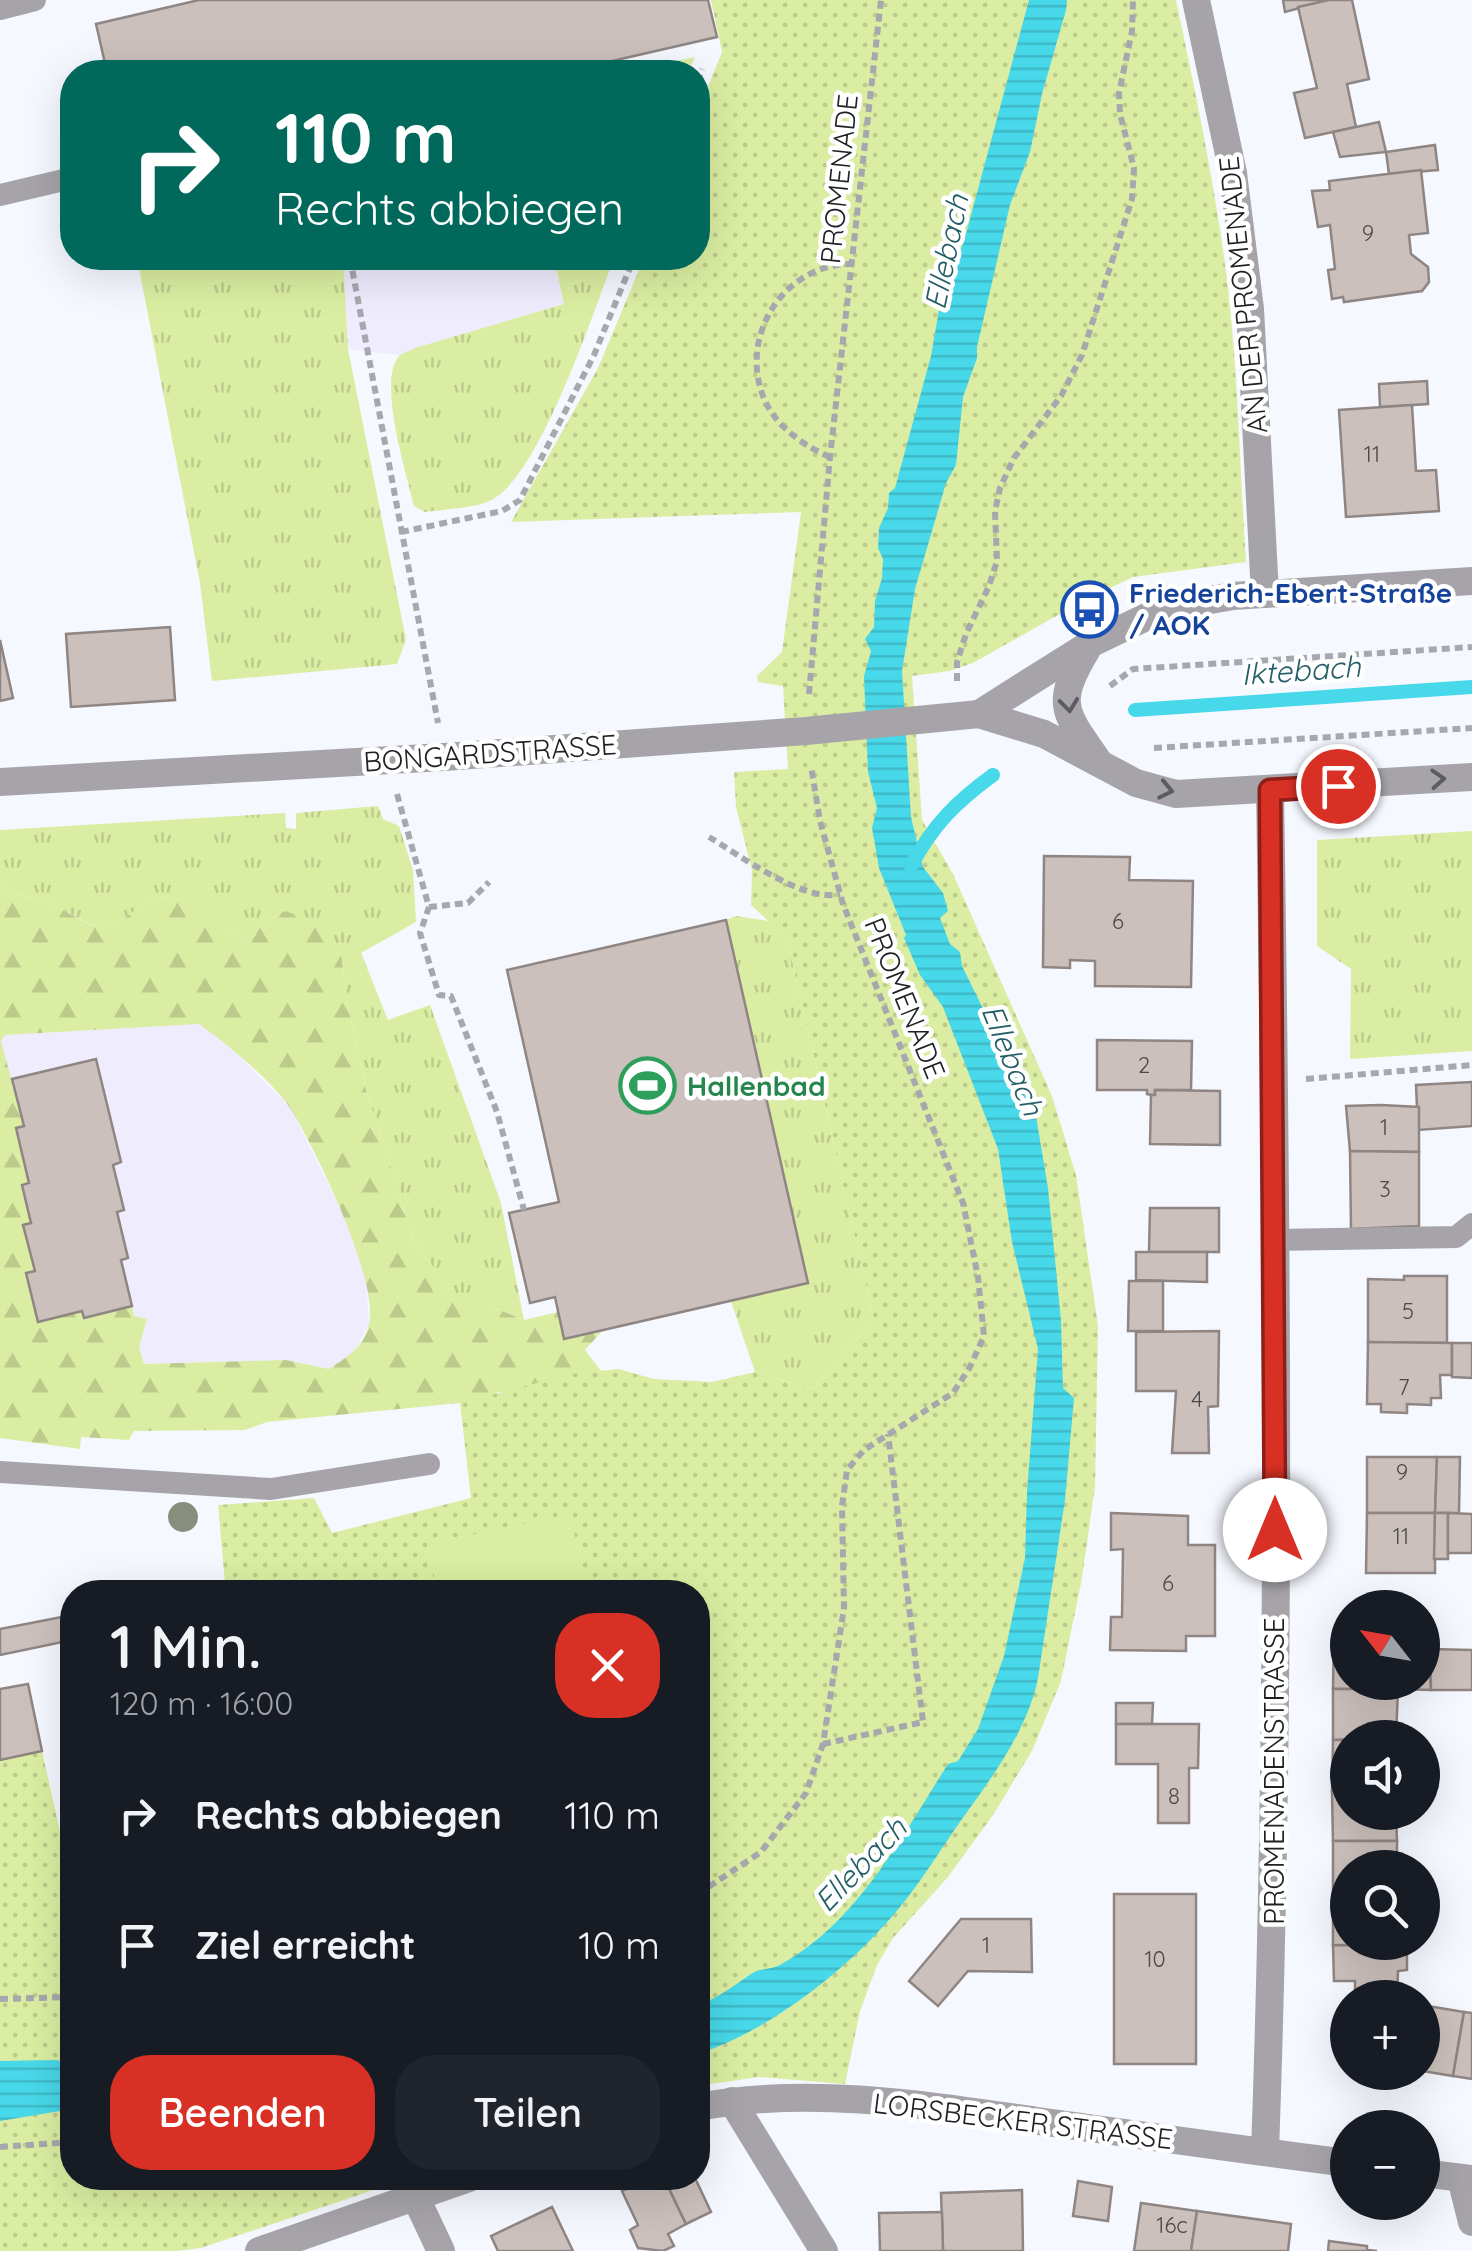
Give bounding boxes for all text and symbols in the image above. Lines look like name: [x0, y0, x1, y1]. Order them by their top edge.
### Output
street label: PROMENADE: [812, 92, 865, 265]
text: 110 m: [275, 93, 457, 181]
icon: right: [110, 100, 240, 230]
street label: AN DER PROMENADE: [1211, 155, 1274, 436]
text: Rechts abbiegen: [275, 180, 624, 236]
water label: Ellebach: [915, 190, 977, 313]
house number: 9: [1362, 219, 1374, 247]
house number: 11: [1364, 440, 1380, 468]
place label: Friederich-Ebert-Straße / AOK: [1129, 575, 1452, 642]
bus stop icon: Friederich-Ebert-Straße / AOK: [1060, 579, 1120, 639]
water label: Iktebach: [1240, 647, 1363, 693]
one-way arrow: [1058, 697, 1079, 714]
street label: BONGARDSTRASSE: [362, 726, 618, 779]
pin: [1296, 744, 1381, 829]
icon: arrive: [1311, 759, 1366, 814]
one-way arrow: [1430, 769, 1446, 790]
one-way arrow: [1157, 778, 1174, 799]
house number: 6: [1112, 907, 1124, 935]
street label: PROMENADE: [857, 912, 954, 1083]
water label: Ellebach: [974, 999, 1053, 1122]
house number: 2: [1138, 1051, 1150, 1079]
sports icon: Hallenbad: [618, 1056, 678, 1116]
place label: Hallenbad: [687, 1068, 826, 1103]
house number: 1: [1380, 1113, 1388, 1141]
house number: 3: [1379, 1175, 1391, 1203]
house number: 5: [1402, 1297, 1414, 1325]
house number: 7: [1398, 1373, 1410, 1401]
house number: 4: [1191, 1385, 1203, 1413]
house number: 9: [1396, 1458, 1408, 1486]
position arrow: [1223, 1478, 1327, 1582]
house number: 11: [1393, 1522, 1409, 1550]
house number: 6: [1162, 1569, 1174, 1597]
north arrow: [1330, 1590, 1440, 1700]
map controls: [1330, 1590, 1440, 2220]
text: 1 Min.: [110, 1608, 262, 1683]
button: close: [555, 1613, 660, 1718]
street label: PROMENADENSTRASSE: [1256, 1617, 1291, 1925]
text: 120 m · 16:00: [110, 1683, 293, 1723]
button: sound: [1330, 1720, 1440, 1830]
house number: 8: [1168, 1782, 1180, 1810]
icon: right: [110, 1788, 165, 1843]
text: Rechts abbiegen: [195, 1791, 502, 1839]
text: 110 m: [564, 1791, 660, 1839]
water label: Ellebach: [806, 1809, 915, 1919]
button: search: [1330, 1850, 1440, 1960]
icon: arrive: [110, 1918, 165, 1973]
text: Ziel erreicht: [195, 1921, 415, 1969]
text: 10 m: [578, 1921, 660, 1969]
house number: 1: [982, 1931, 990, 1959]
house number: 10: [1144, 1945, 1166, 1973]
button: +: [1330, 1980, 1440, 2090]
button: Beenden: [110, 2055, 375, 2170]
button: Teilen: [395, 2055, 660, 2170]
street label: LORSBECKER STRASSE: [872, 2085, 1175, 2156]
button: −: [1330, 2110, 1440, 2220]
house number: 16c: [1156, 2211, 1188, 2239]

